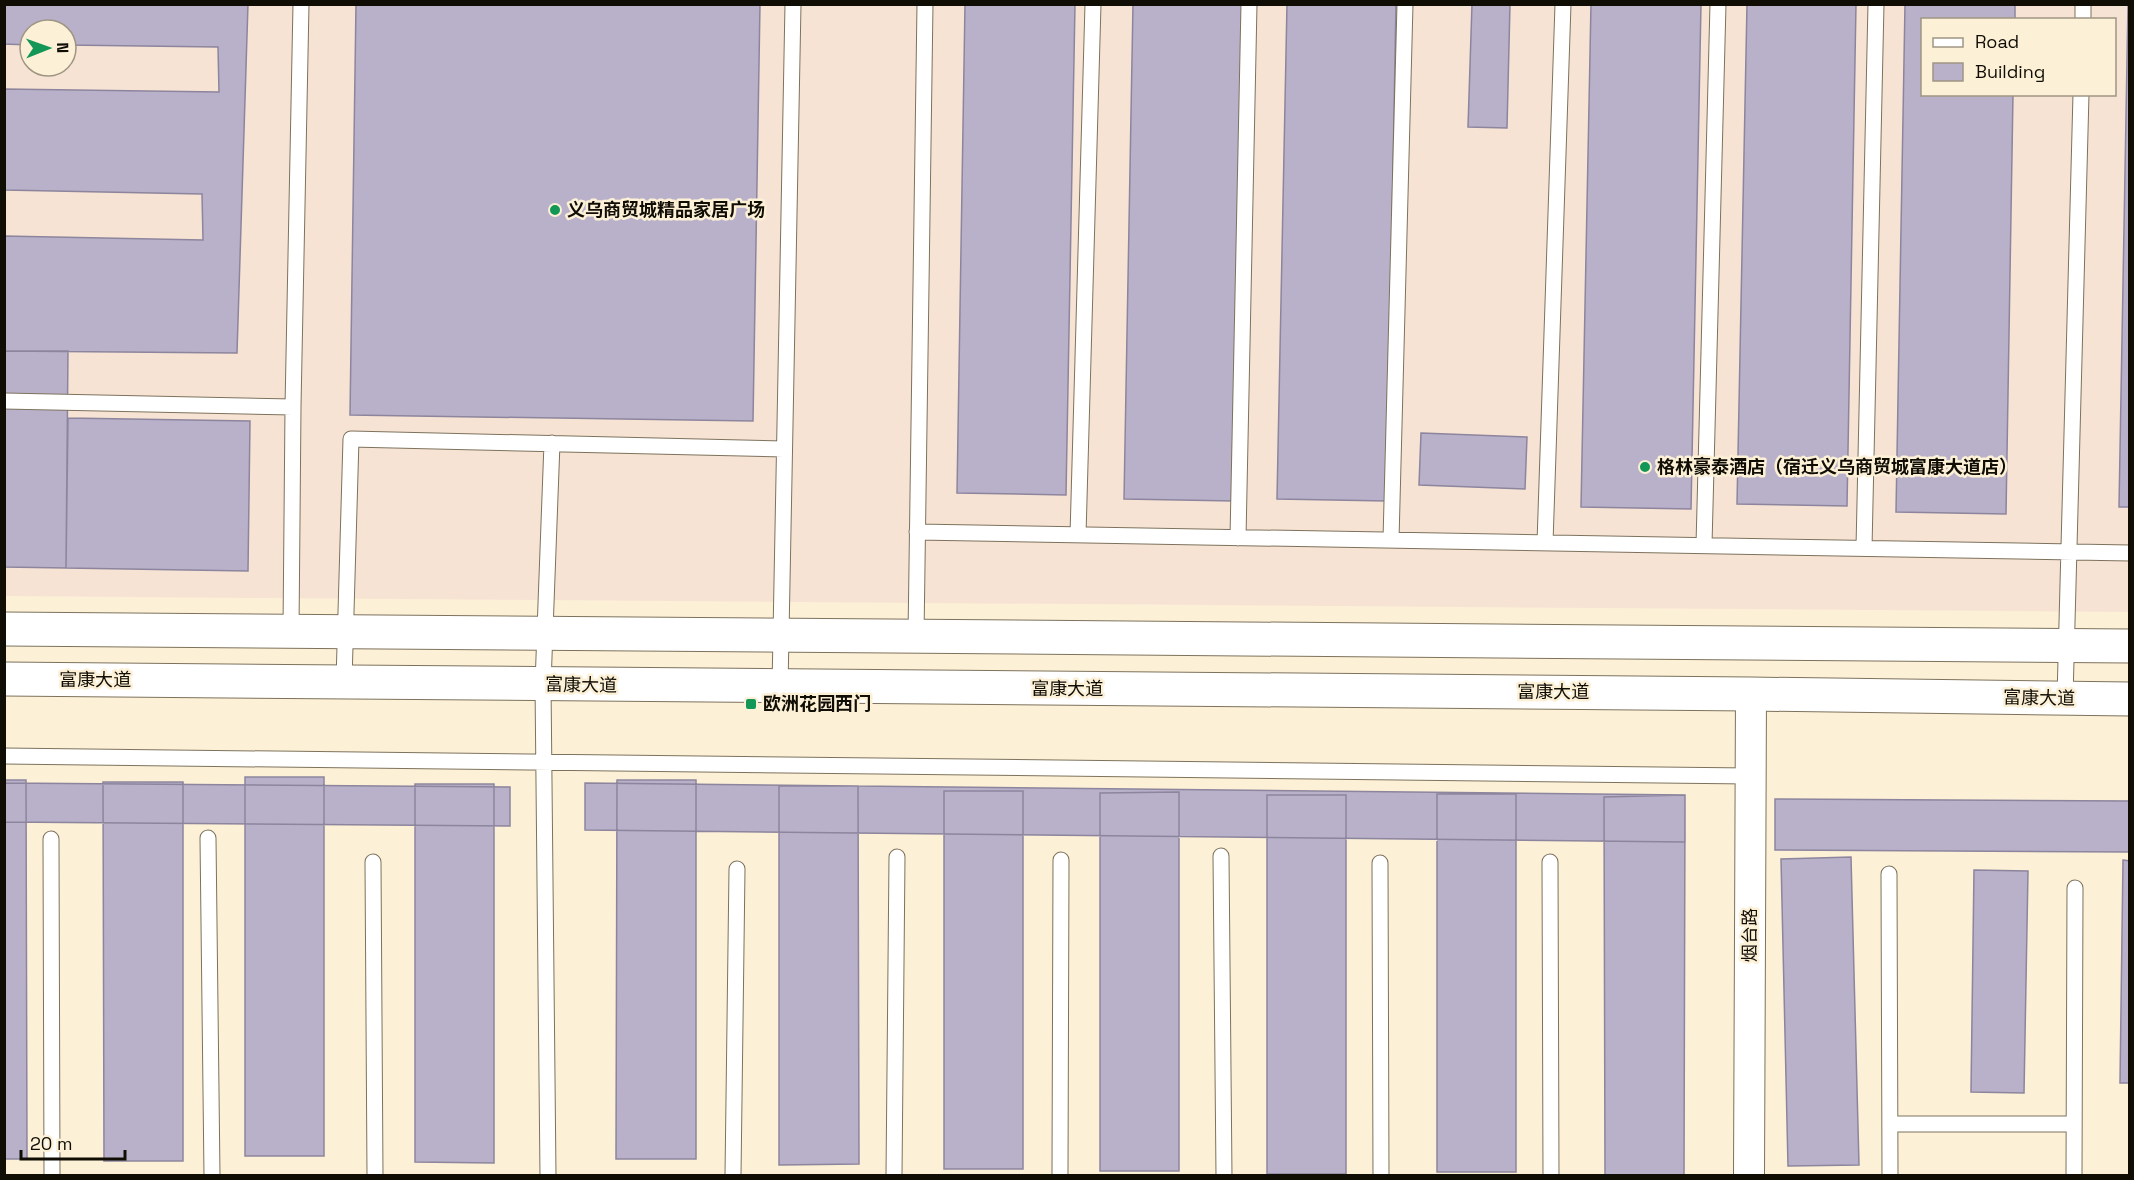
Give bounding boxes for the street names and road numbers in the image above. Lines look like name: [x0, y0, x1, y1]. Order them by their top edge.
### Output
street label: 富康大道: [59, 668, 131, 691]
street label: 富康大道: [545, 672, 617, 697]
street label: 富康大道: [1031, 677, 1103, 700]
street label: 富康大道: [1517, 680, 1589, 703]
street label: 富康大道: [2003, 685, 2075, 710]
street label: 烟台路: [1738, 908, 1761, 962]

